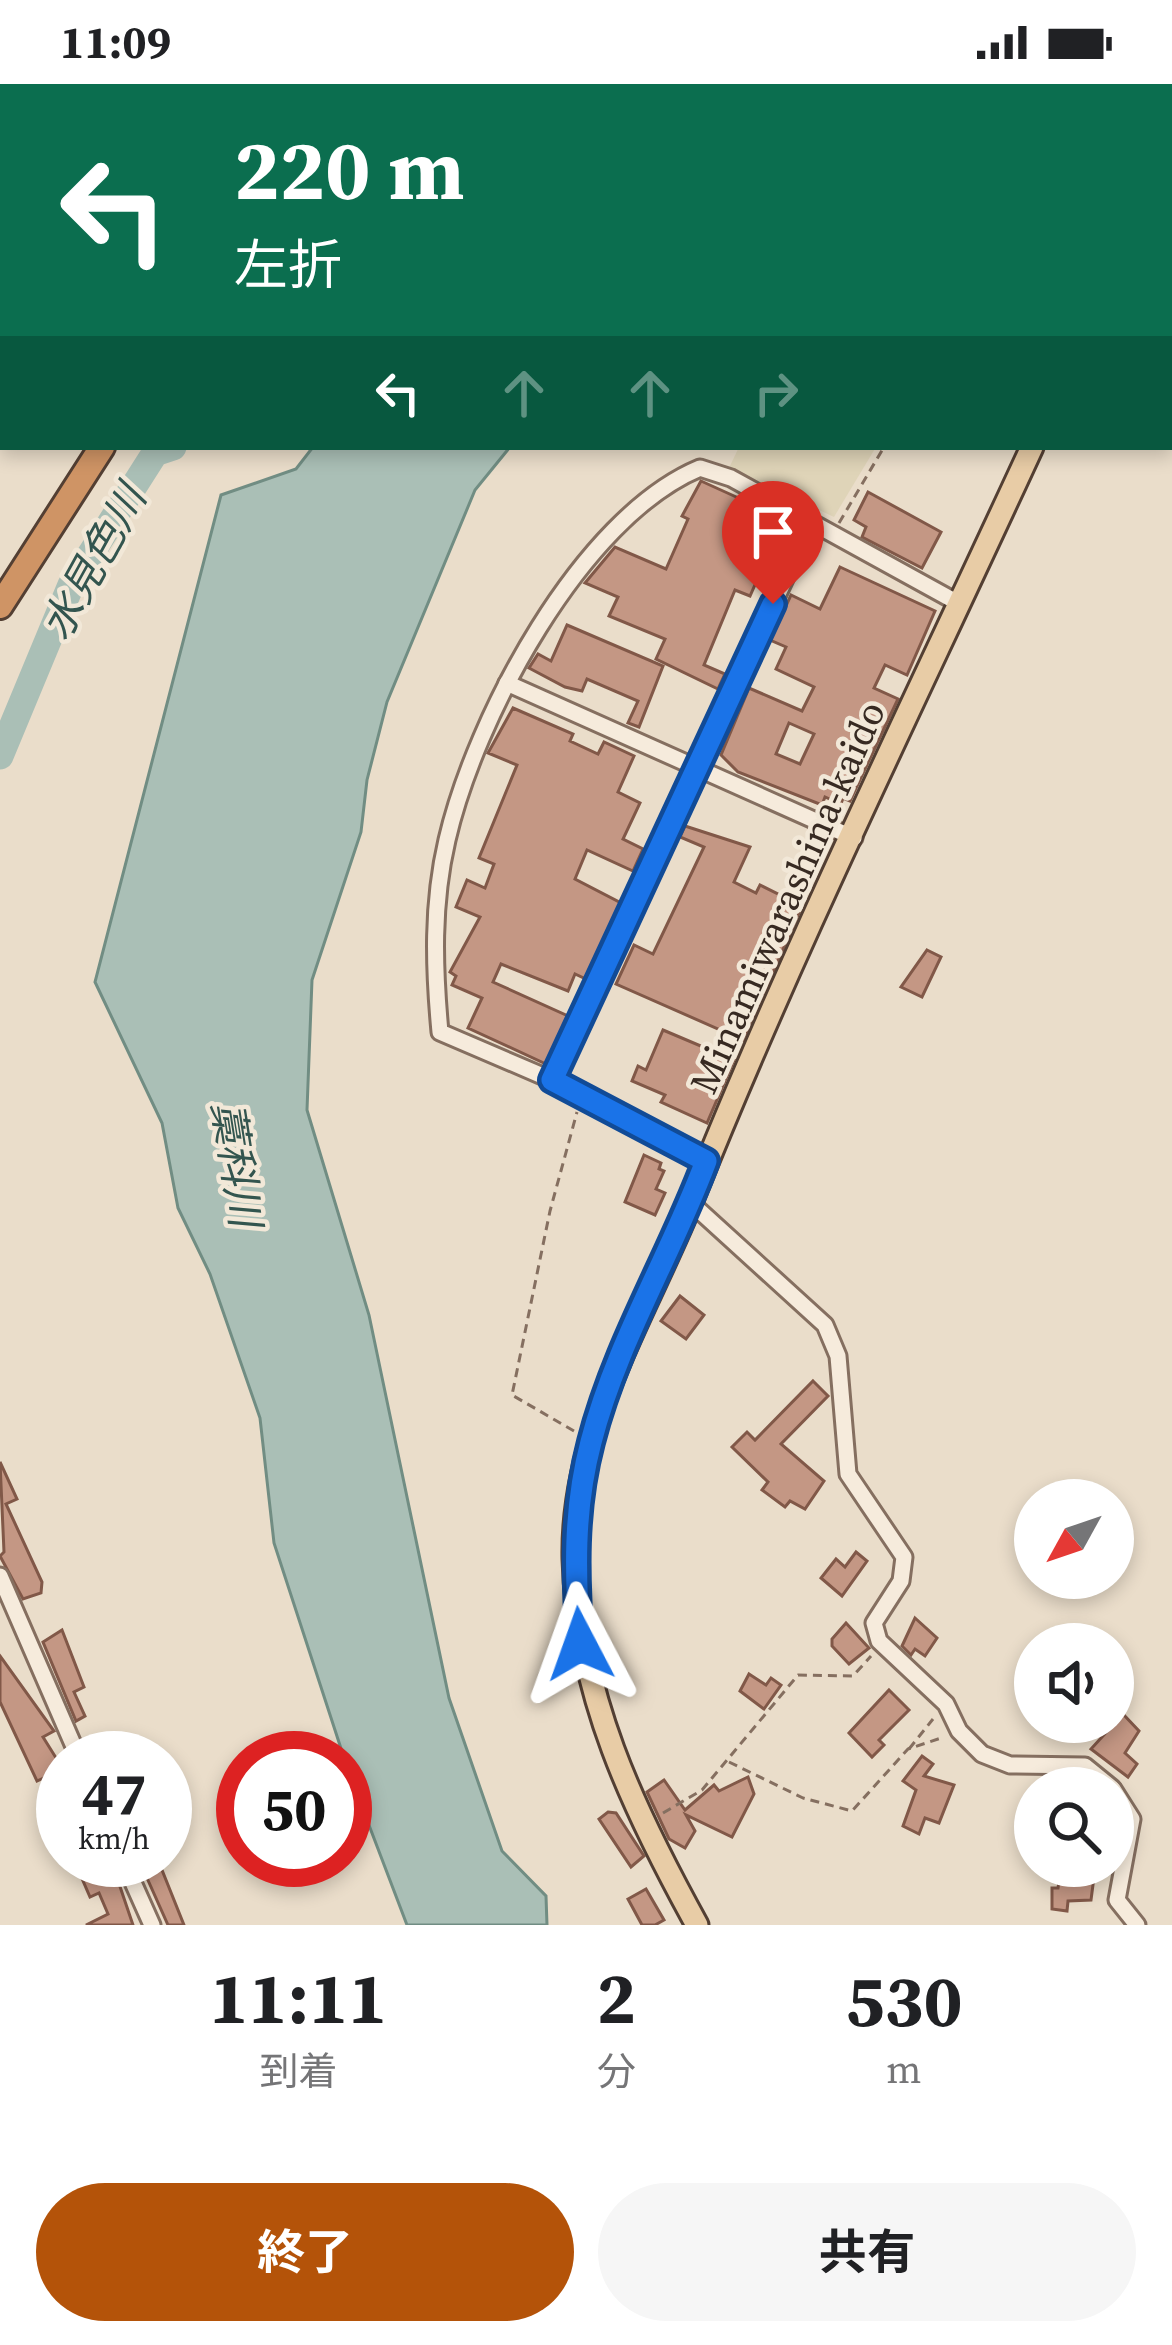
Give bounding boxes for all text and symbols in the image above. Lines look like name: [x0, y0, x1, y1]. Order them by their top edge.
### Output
text: 11:09: [60, 11, 171, 73]
text: 220 m: [234, 112, 465, 227]
icon: left: [36, 132, 192, 288]
text: 左折: [234, 228, 342, 302]
icon: left: [365, 360, 431, 426]
icon: ahead: [491, 360, 557, 426]
icon: ahead: [617, 360, 683, 426]
icon: right: [743, 360, 809, 426]
water label: 水見色川: [27, 471, 161, 650]
pin: [722, 481, 824, 604]
icon: arrive: [740, 499, 806, 565]
street label: Minamiwarashina-kaido: [677, 693, 898, 1102]
water label: 藁科川: [199, 1097, 276, 1235]
north arrow: [1014, 1479, 1134, 1599]
map controls: [1014, 1479, 1134, 1887]
position arrow: [517, 1581, 643, 1707]
button: sound: [1014, 1623, 1134, 1743]
speed limit sign: 50: [216, 1731, 372, 1887]
text: 47: [81, 1753, 147, 1835]
button: search: [1014, 1767, 1134, 1887]
text: km/h: [78, 1818, 150, 1859]
text: 11:11: [210, 1948, 387, 2047]
text: 2: [597, 1948, 636, 2047]
text: 530: [845, 1951, 962, 2050]
text: m: [886, 2043, 921, 2096]
text: 到着: [259, 2045, 337, 2098]
text: 分: [597, 2045, 636, 2098]
button: 終了: [36, 2183, 574, 2321]
button: 共有: [598, 2183, 1136, 2321]

